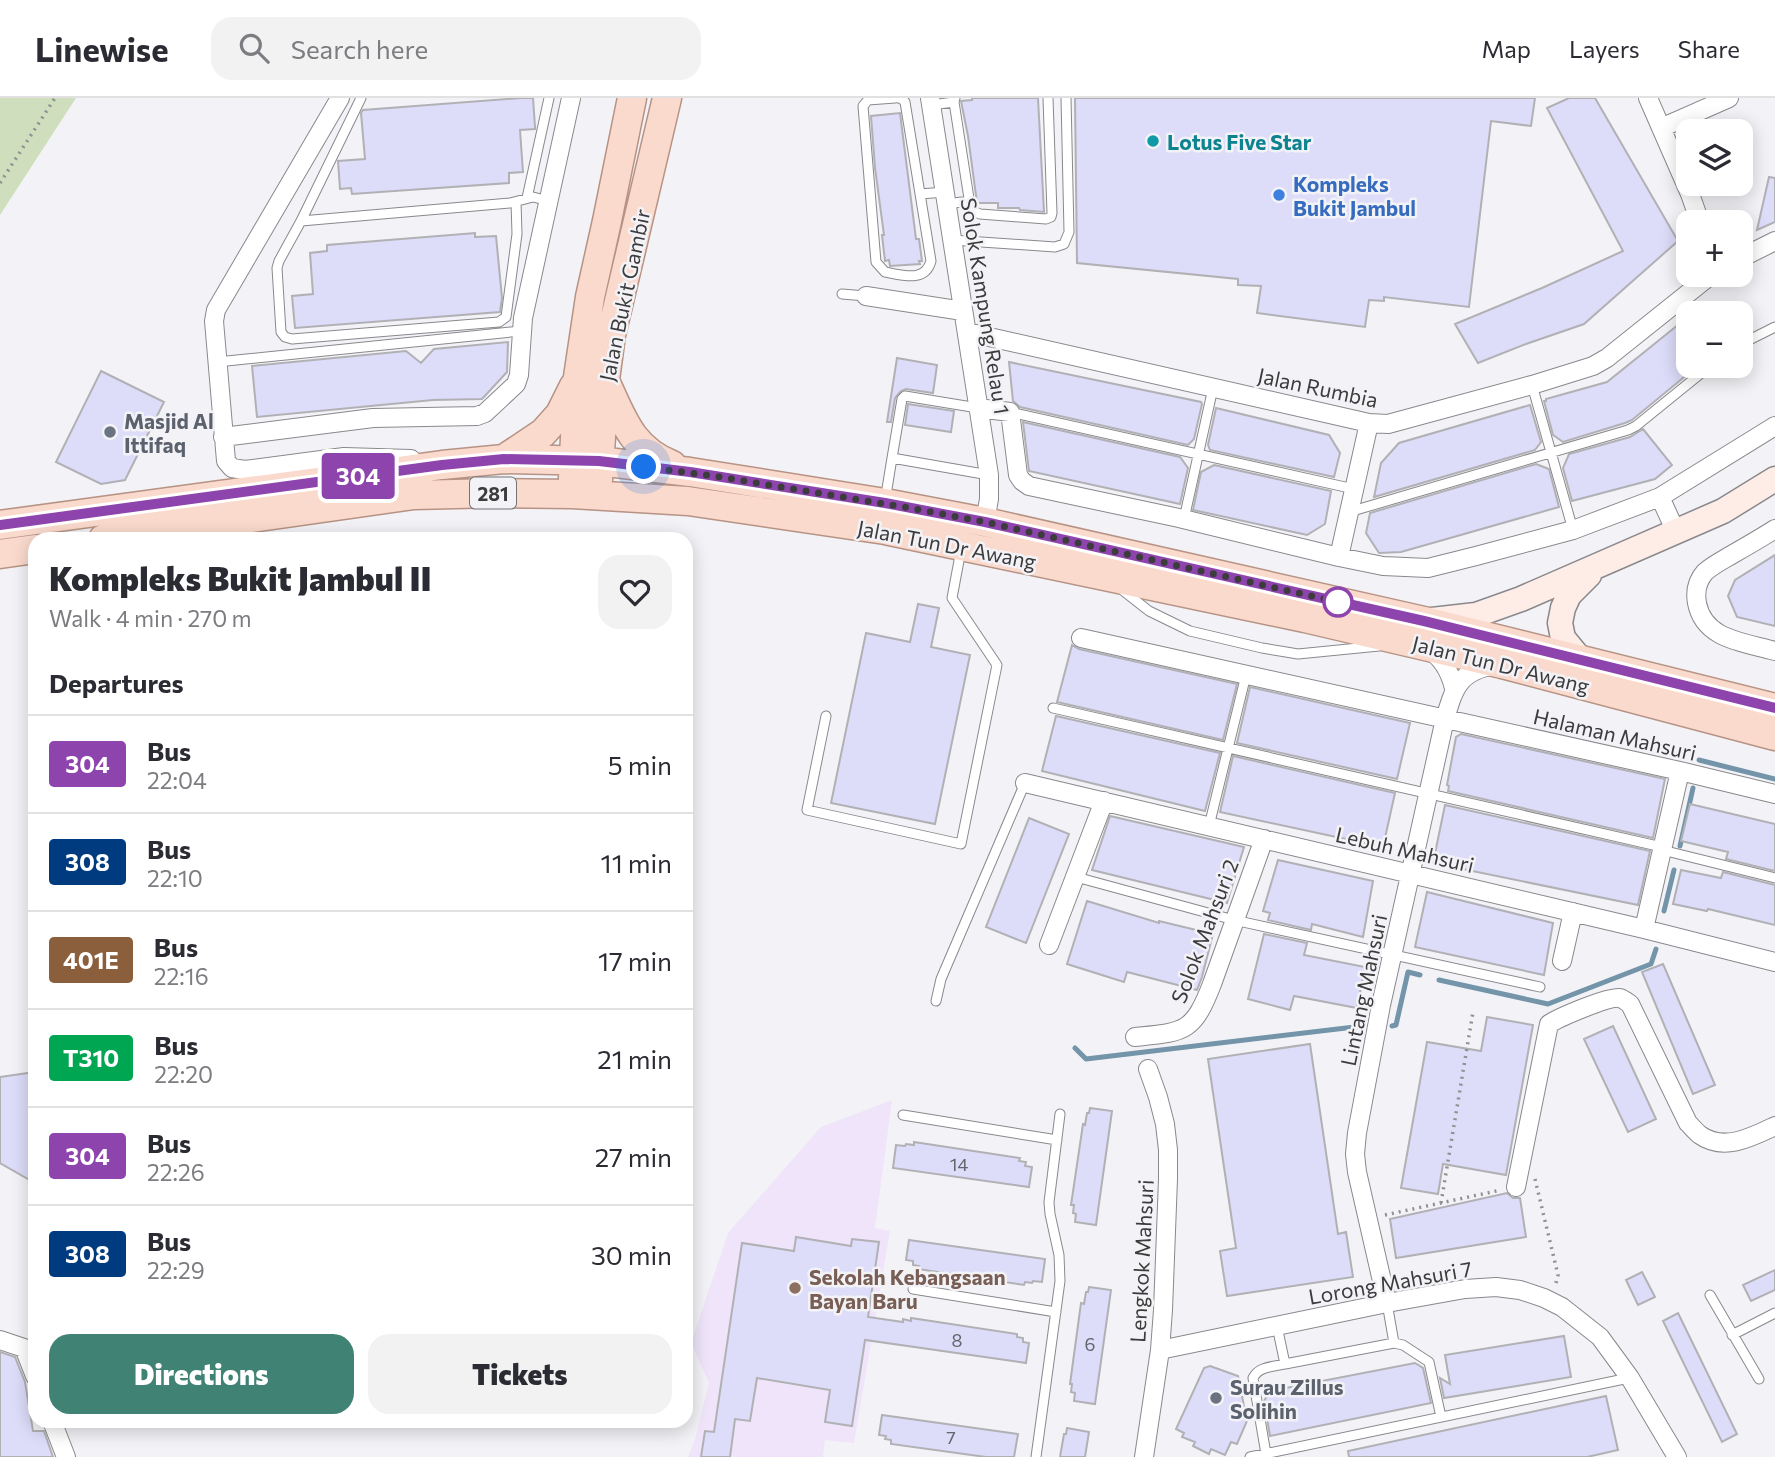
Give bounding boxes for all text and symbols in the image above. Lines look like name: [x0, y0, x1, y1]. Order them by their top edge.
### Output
search box: [211, 17, 701, 80]
text: Linewise: [35, 28, 169, 69]
icon: search: [235, 29, 273, 67]
text: Search here: [291, 33, 428, 64]
text: Map: [1482, 34, 1531, 63]
text: Layers: [1569, 34, 1640, 63]
text: Share: [1678, 34, 1740, 63]
map controls: [1676, 119, 1753, 378]
button: layers: [1676, 119, 1753, 196]
place label: Lotus Five Star: [1167, 129, 1312, 154]
marker: Lotus Five Star: [1145, 133, 1161, 149]
place label: Kompleks Bukit Jambul: [1293, 171, 1416, 220]
marker: Kompleks Bukit Jambul: [1271, 187, 1287, 203]
street label: Solok Kampung Relau 1: [957, 196, 1015, 416]
street label: Jalan Bukit Gambir: [594, 207, 654, 383]
button: +: [1676, 210, 1753, 287]
button: −: [1676, 301, 1753, 378]
street label: Jalan Rumbia: [1256, 362, 1380, 412]
place label: Masjid Al Ittifaq: [124, 408, 214, 457]
marker: Masjid Al Ittifaq: [102, 424, 118, 440]
your location: [626, 449, 661, 484]
line badge: 304: [318, 453, 398, 499]
text: 304: [336, 461, 380, 490]
road number: 281: [470, 478, 516, 508]
street label: Jalan Tun Dr Awang: [855, 514, 1039, 574]
button: heart: [598, 555, 672, 629]
text: Kompleks Bukit Jambul II: [49, 557, 432, 598]
unlabelled marker: [1323, 587, 1353, 617]
text: Walk · 4 min · 270 m: [49, 604, 252, 632]
street label: Jalan Tun Dr Awang: [1410, 630, 1592, 698]
text: Departures: [49, 667, 184, 698]
street label: Halaman Mahsuri: [1531, 703, 1699, 765]
text: Bus: [147, 735, 191, 766]
text: 304: [65, 749, 110, 778]
text: 5 min: [608, 749, 672, 780]
text: 22:04: [147, 766, 207, 794]
street label: Lebuh Mahsuri: [1333, 821, 1477, 877]
text: Bus: [147, 833, 191, 864]
text: 308: [65, 847, 110, 876]
text: 11 min: [601, 847, 672, 878]
street label: Solok Mahsuri 2: [1165, 856, 1243, 1006]
text: 22:10: [147, 864, 203, 892]
street label: Lintang Mahsuri: [1335, 912, 1391, 1068]
text: Bus: [154, 931, 198, 962]
text: 401E: [63, 945, 119, 974]
text: 17 min: [598, 945, 672, 976]
text: 22:16: [154, 962, 209, 990]
text: Bus: [154, 1029, 198, 1060]
text: T310: [63, 1043, 119, 1072]
text: 21 min: [597, 1043, 672, 1074]
text: 22:20: [154, 1060, 213, 1088]
text: Bus: [147, 1127, 191, 1158]
text: 304: [65, 1141, 110, 1170]
text: 27 min: [595, 1141, 672, 1172]
house number: 14: [950, 1153, 968, 1175]
text: 22:26: [147, 1158, 205, 1186]
street label: Lengkok Mahsuri: [1124, 1179, 1158, 1343]
text: Bus: [147, 1225, 191, 1256]
text: 308: [65, 1239, 110, 1268]
text: 30 min: [591, 1239, 672, 1270]
street label: Lorong Mahsuri 7: [1306, 1255, 1474, 1309]
text: 22:29: [147, 1256, 205, 1284]
place label: Sekolah Kebangsaan Bayan Baru: [809, 1264, 1006, 1313]
marker: Sekolah Kebangsaan Bayan Baru: [787, 1280, 803, 1296]
house number: 8: [952, 1329, 963, 1351]
house number: 6: [1085, 1333, 1095, 1355]
button: Directions: [49, 1334, 354, 1414]
button: Tickets: [368, 1334, 672, 1414]
place label: Surau Zillus Solihin: [1230, 1374, 1344, 1423]
marker: Surau Zillus Solihin: [1208, 1390, 1224, 1406]
house number: 7: [946, 1426, 956, 1448]

